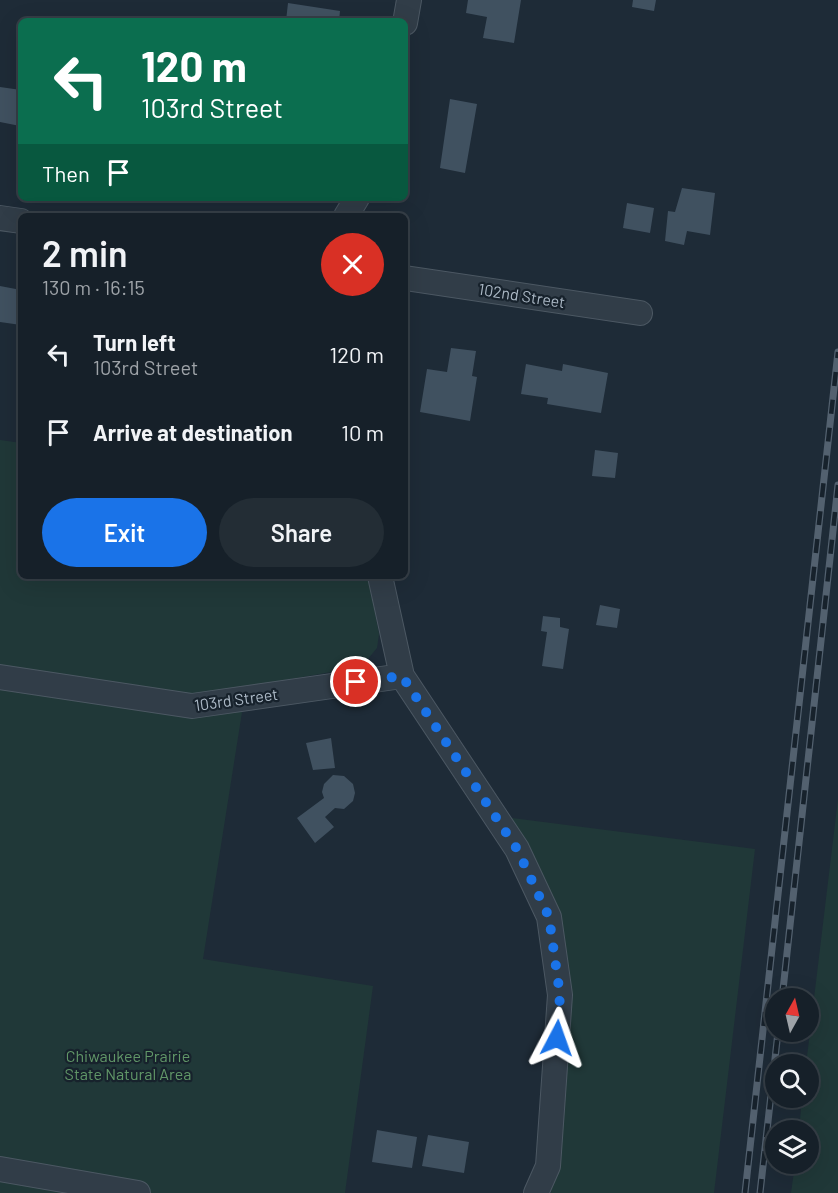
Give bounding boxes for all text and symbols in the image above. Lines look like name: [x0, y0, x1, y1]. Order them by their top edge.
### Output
text: 120 m: [141, 40, 247, 90]
icon: left: [42, 42, 120, 120]
text: 103rd Street: [141, 91, 283, 123]
icon: arrive: [102, 156, 135, 189]
text: Then: [42, 160, 90, 186]
text: 2 min: [42, 231, 128, 274]
button: close: [321, 233, 384, 296]
text: 130 m · 16:15: [42, 275, 145, 299]
street label: 102nd Street: [477, 279, 567, 311]
text: Turn left: [93, 329, 176, 355]
icon: left: [42, 338, 75, 371]
text: 120 m: [329, 341, 384, 367]
text: 103rd Street: [93, 355, 198, 379]
icon: arrive: [42, 416, 75, 449]
text: Arrive at destination: [93, 419, 292, 445]
text: 10 m: [341, 419, 384, 445]
button: Exit: [42, 498, 207, 567]
button: Share: [219, 498, 384, 567]
pin: [330, 656, 381, 707]
icon: arrive: [339, 665, 372, 698]
street label: 103rd Street: [193, 684, 279, 714]
north arrow: [765, 988, 819, 1042]
map controls: [765, 988, 819, 1174]
position arrow: [525, 1006, 589, 1070]
park label: Chiwaukee Prairie State Natural Area: [65, 1046, 191, 1083]
button: search: [765, 1054, 819, 1108]
button: layers: [765, 1120, 819, 1174]

